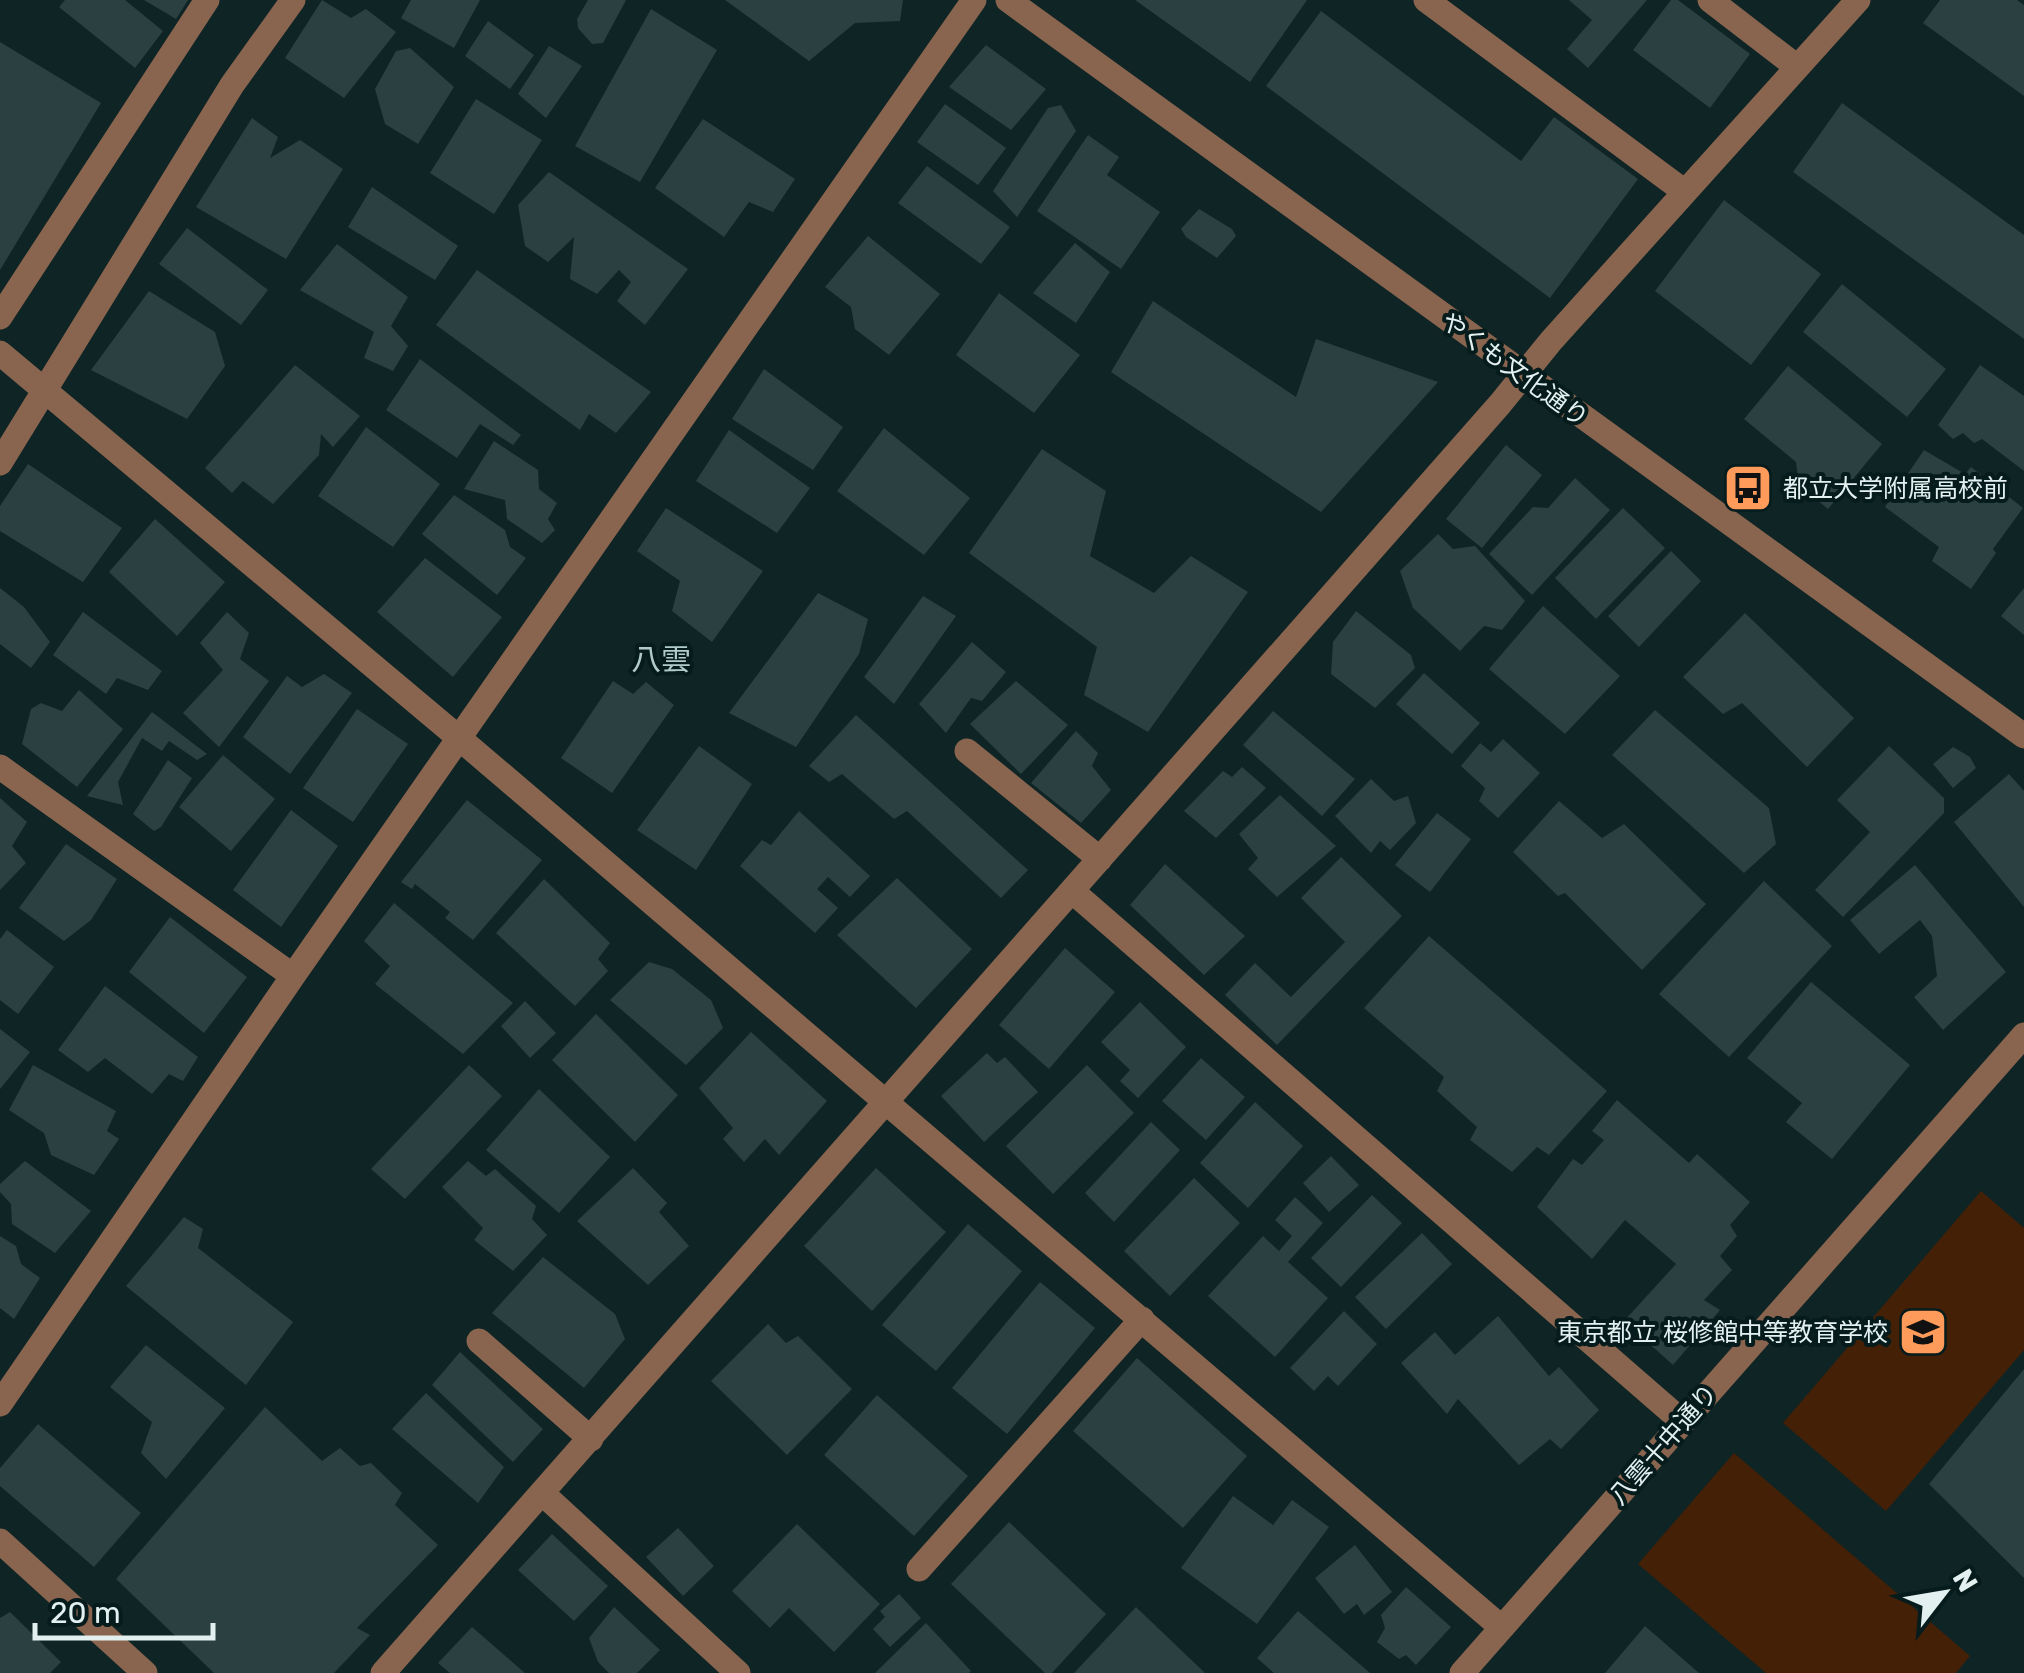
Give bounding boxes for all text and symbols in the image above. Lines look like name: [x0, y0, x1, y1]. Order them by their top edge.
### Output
street label: やくも文化通り: [1435, 306, 1594, 433]
bus stop icon: 都立大学附属高校前: [1722, 462, 1774, 514]
place label: 都立大学附属高校前: [1783, 474, 2008, 503]
district label: 八雲: [631, 642, 691, 678]
school or university icon: 東京都立 桜修館中等教育学校: [1897, 1306, 1949, 1358]
place label: 東京都立 桜修館中等教育学校: [1557, 1318, 1888, 1347]
street label: 八雲十中通り: [1603, 1378, 1724, 1510]
north arrow: [1894, 1543, 1994, 1643]
text: N: [1946, 1563, 1984, 1598]
scale bar: [35, 1578, 212, 1640]
text: 20 m: [50, 1595, 121, 1631]

